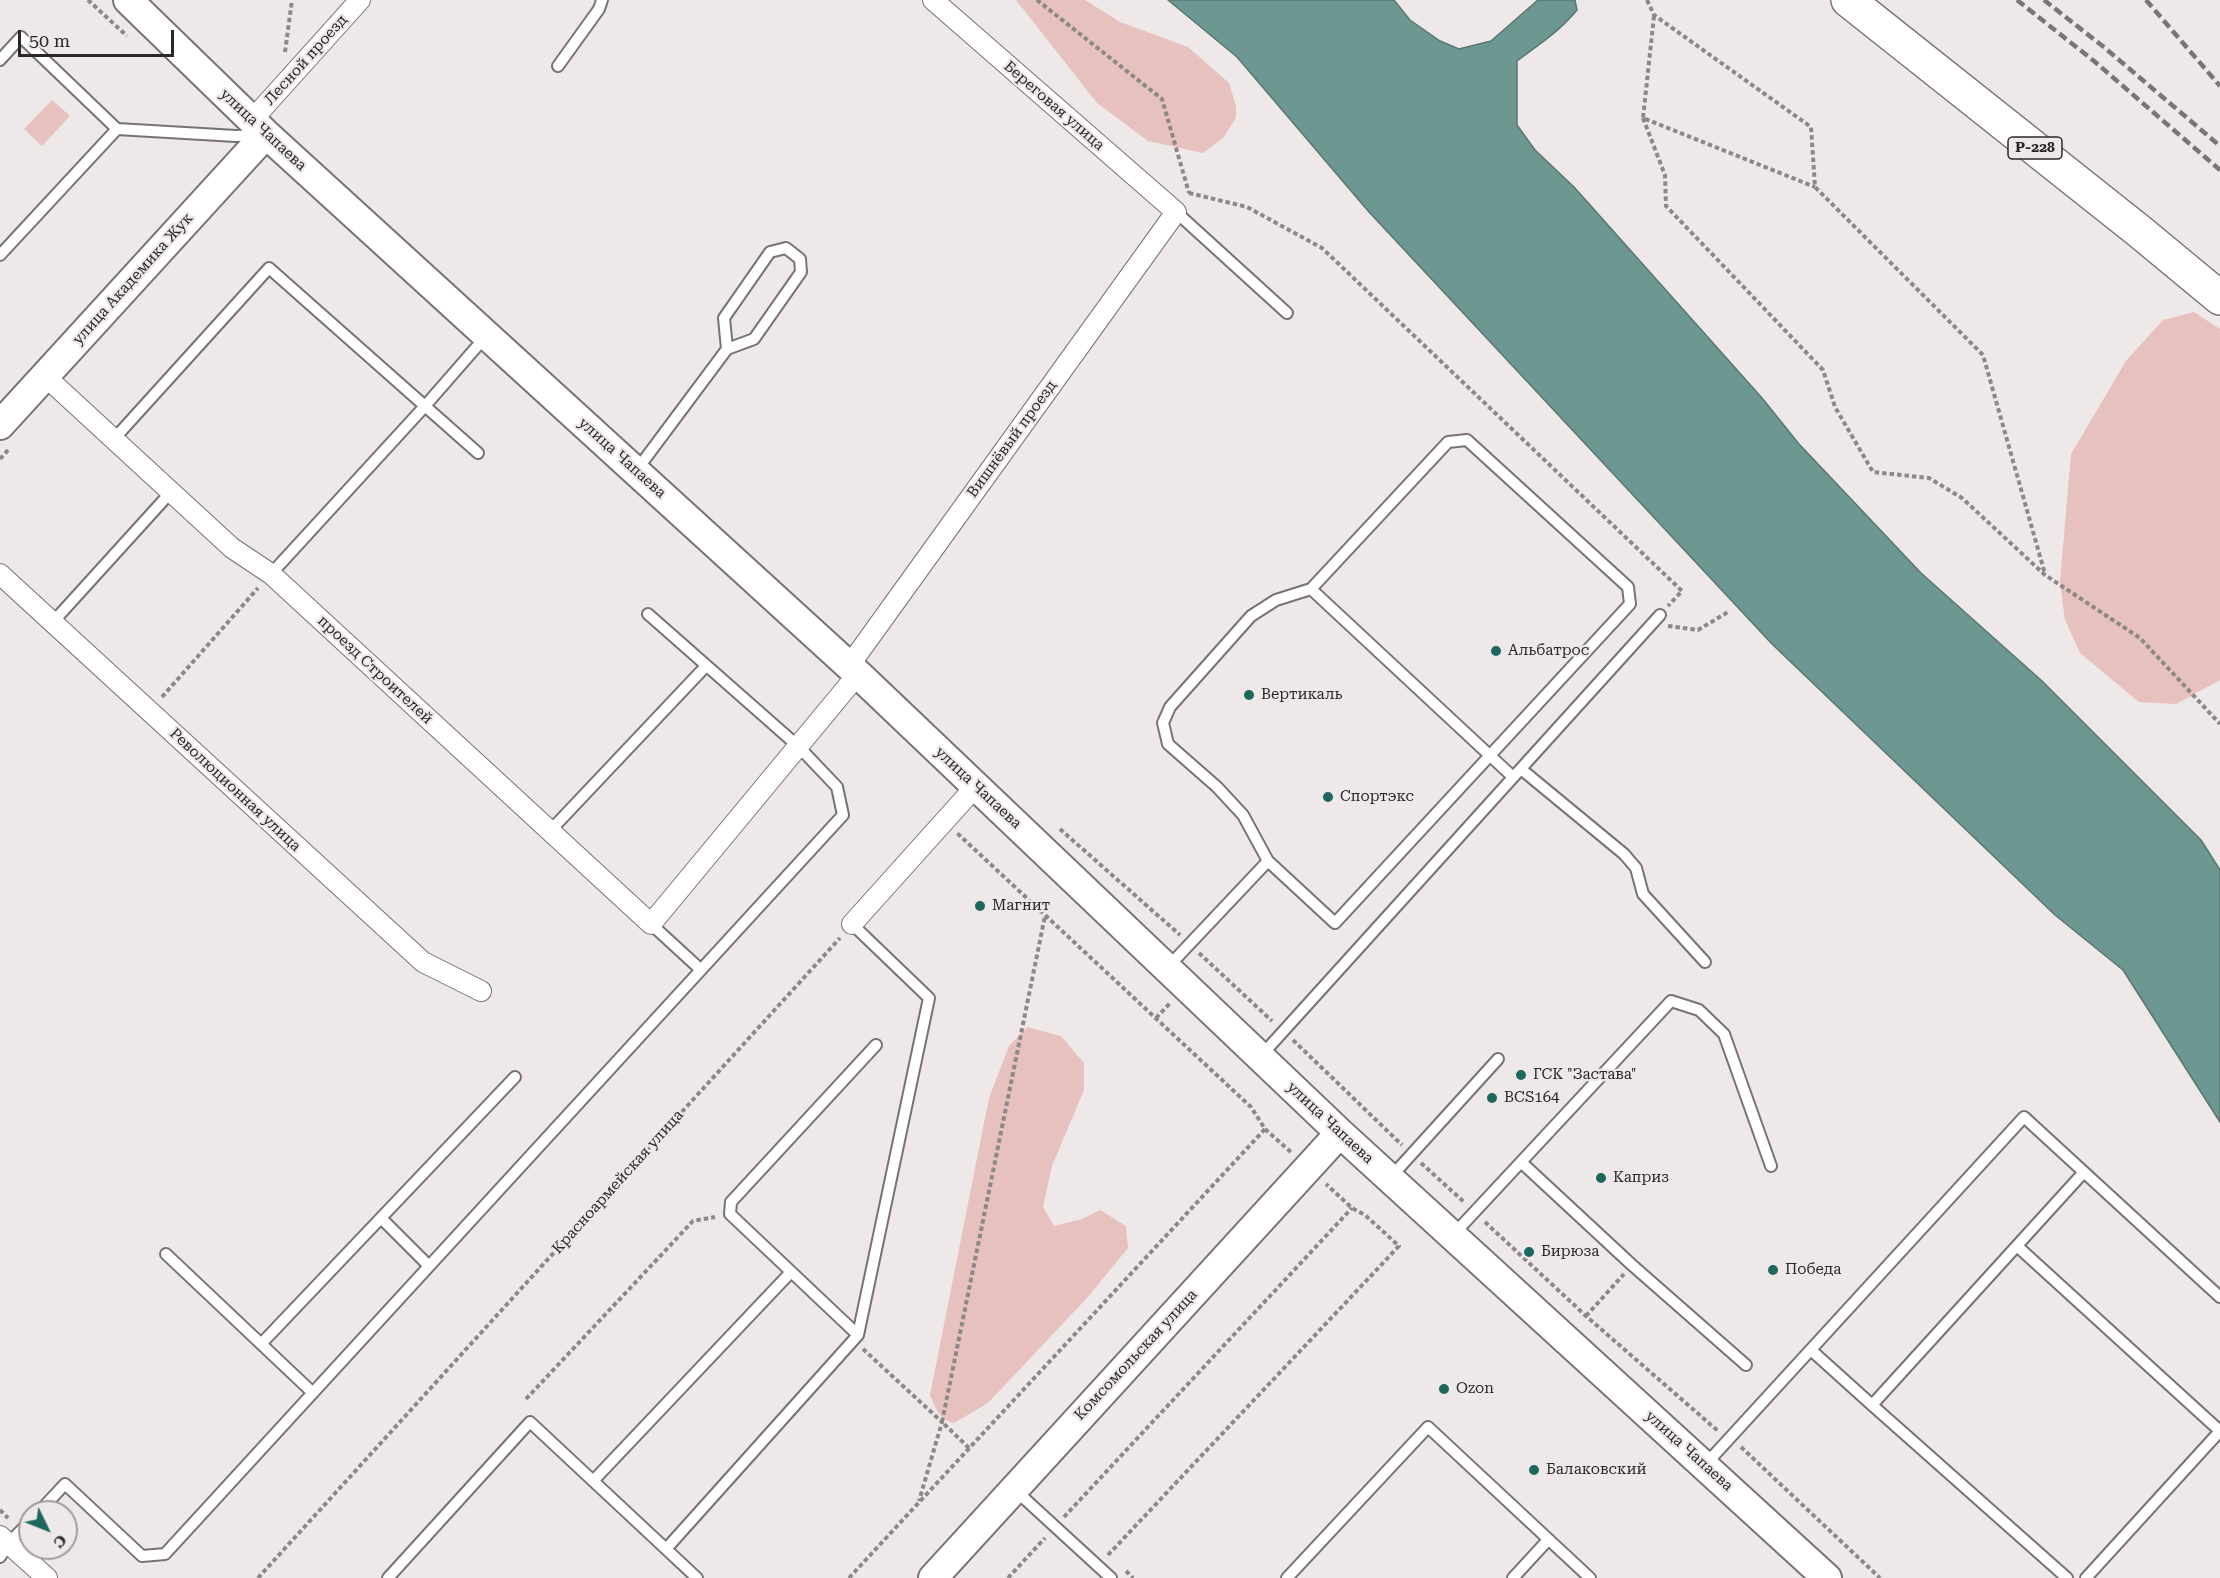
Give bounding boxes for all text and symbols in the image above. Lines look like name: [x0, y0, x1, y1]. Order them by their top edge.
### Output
street label: Лесной проезд: [261, 11, 351, 109]
scale bar: [21, 18, 177, 56]
text: 50 m: [29, 30, 70, 51]
street label: Береговая улица: [1000, 57, 1108, 155]
street label: улица Чапаева: [216, 85, 310, 175]
road number: Р-228: [2008, 137, 2062, 159]
street label: улица Академика Жук: [69, 209, 197, 349]
street label: Вишнёвый проезд: [963, 377, 1061, 501]
street label: улица Чапаева: [574, 414, 670, 502]
street label: проезд Строителей: [314, 612, 436, 728]
place label: Альбатрос: [1508, 642, 1589, 660]
marker: Альбатрос: [1489, 644, 1503, 658]
place label: Вертикаль: [1261, 686, 1342, 704]
marker: Вертикаль: [1242, 688, 1256, 702]
street label: Революционная улица: [166, 725, 304, 855]
street label: улица Чапаева: [931, 743, 1025, 833]
place label: Спортэкс: [1340, 788, 1414, 806]
marker: Спортэкс: [1321, 790, 1335, 804]
place label: Магнит: [992, 897, 1050, 915]
marker: Магнит: [973, 899, 987, 913]
place label: ГСК "Застава": [1533, 1066, 1636, 1084]
marker: ГСК "Застава": [1514, 1068, 1528, 1082]
street label: улица Чапаева: [1283, 1078, 1377, 1168]
place label: BCS164: [1504, 1089, 1559, 1107]
marker: BCS164: [1485, 1091, 1499, 1105]
street label: Красноармейская улица: [549, 1106, 687, 1258]
place label: Каприз: [1613, 1169, 1669, 1187]
marker: Каприз: [1594, 1171, 1608, 1185]
place label: Бирюза: [1541, 1243, 1599, 1261]
marker: Бирюза: [1522, 1245, 1536, 1259]
place label: Победа: [1785, 1261, 1841, 1279]
marker: Победа: [1766, 1263, 1780, 1277]
street label: Комсомольская улица: [1071, 1286, 1201, 1424]
place label: Ozon: [1456, 1380, 1494, 1398]
marker: Ozon: [1437, 1382, 1451, 1396]
street label: улица Чапаева: [1641, 1407, 1737, 1495]
place label: Балаковский: [1546, 1461, 1647, 1479]
marker: Балаковский: [1527, 1463, 1541, 1477]
north arrow: [18, 1500, 78, 1560]
text: С: [49, 1531, 71, 1552]

